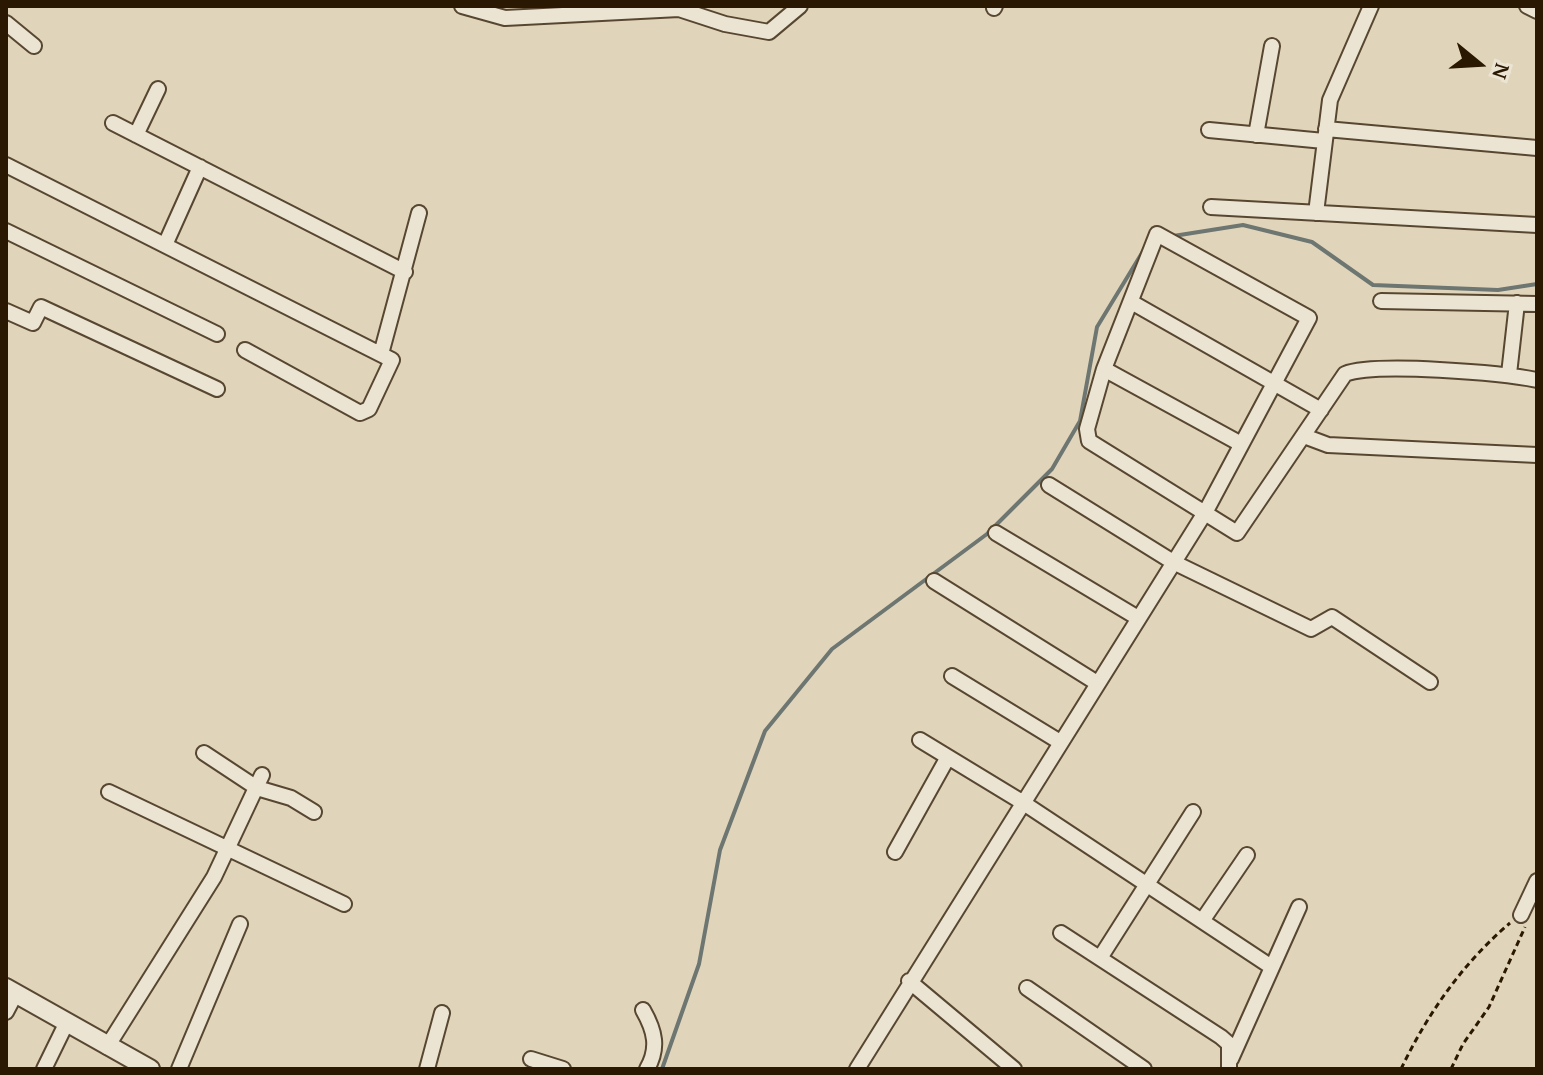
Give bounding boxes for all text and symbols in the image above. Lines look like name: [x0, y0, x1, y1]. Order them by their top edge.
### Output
north arrow: [1439, 24, 1519, 104]
text: N: [1484, 59, 1519, 83]

